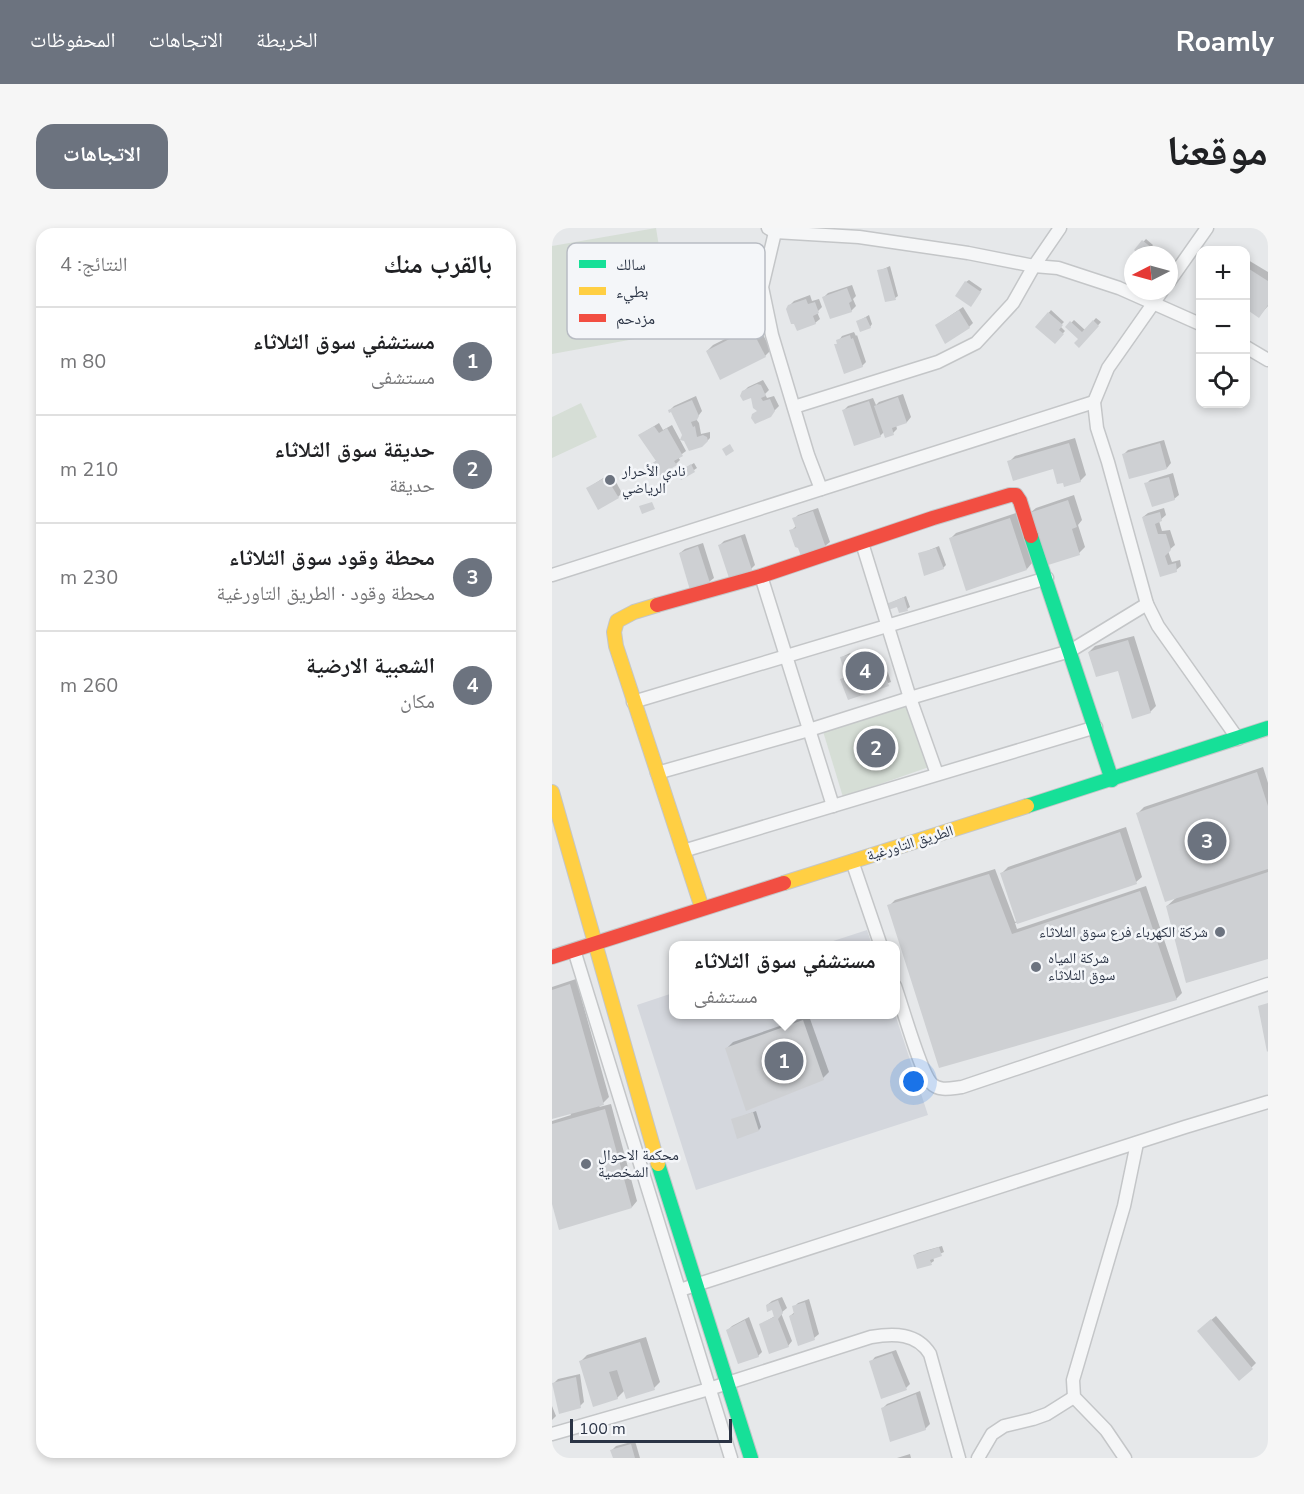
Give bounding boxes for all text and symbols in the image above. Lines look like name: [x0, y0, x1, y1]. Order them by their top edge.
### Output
text: Roamly: [1176, 23, 1274, 61]
text: المحفوظات: [30, 26, 115, 54]
text: الاتجاهات: [148, 26, 223, 54]
text: الخريطة: [256, 26, 318, 54]
text: موقعنا: [1167, 123, 1268, 180]
button: الاتجاهات: [36, 124, 168, 189]
legend: [567, 243, 765, 339]
north arrow: [1124, 246, 1178, 300]
map controls: [1196, 246, 1250, 408]
button: +: [1196, 246, 1250, 300]
text: بالقرب منك: [384, 247, 492, 282]
text: النتائج: 4: [60, 251, 128, 278]
text: سالك: [616, 254, 646, 276]
text: بطيء: [616, 281, 648, 304]
button: −: [1196, 300, 1250, 354]
text: مزدحم: [616, 308, 655, 330]
text: مستشفي سوق الثلاثاء: [253, 327, 435, 357]
text: 80 m: [60, 348, 106, 375]
text: 1: [467, 348, 479, 375]
button: locate: [1196, 354, 1250, 408]
text: مستشفى: [371, 364, 435, 391]
text: حديقة سوق الثلاثاء: [274, 435, 435, 465]
text: 210 m: [60, 456, 118, 483]
text: 2: [467, 456, 479, 483]
place label: نادي الأحرار الرياضي: [621, 461, 686, 500]
text: حديقة: [389, 472, 435, 499]
marker: نادي الأحرار الرياضي: [603, 473, 617, 487]
text: محطة وقود سوق الثلاثاء: [229, 543, 435, 573]
text: 230 m: [60, 564, 118, 591]
text: 3: [467, 564, 479, 591]
text: محطة وقود · الطريق التاورغية: [216, 580, 435, 607]
pin: 4: [846, 648, 884, 694]
text: الشعبية الارضية: [306, 651, 435, 681]
text: 260 m: [60, 672, 118, 699]
text: 4: [467, 672, 479, 699]
text: مكان: [400, 688, 435, 715]
pin: 2: [856, 726, 896, 770]
pin: 3: [1188, 818, 1226, 864]
street label: الطريق التاورغية: [864, 820, 956, 866]
place label: شركة الكهرباء فرع سوق الثلاثاء: [1039, 922, 1208, 942]
marker: شركة الكهرباء فرع سوق الثلاثاء: [1213, 925, 1227, 939]
popup: [669, 941, 900, 1019]
text: مستشفي سوق الثلاثاء: [693, 946, 876, 976]
place label: شركة المياه سوق الثلاثاء: [1048, 948, 1115, 985]
marker: شركة المياه سوق الثلاثاء: [1029, 960, 1043, 974]
text: مستشفى: [693, 983, 758, 1010]
pin: 1: [764, 1038, 804, 1084]
your location: [899, 1067, 928, 1096]
place label: محكمة الاحوال الشخصية: [598, 1145, 679, 1182]
marker: محكمة الاحوال الشخصية: [579, 1157, 593, 1171]
scale bar: [570, 1416, 732, 1444]
text: 100 m: [579, 1418, 626, 1440]

